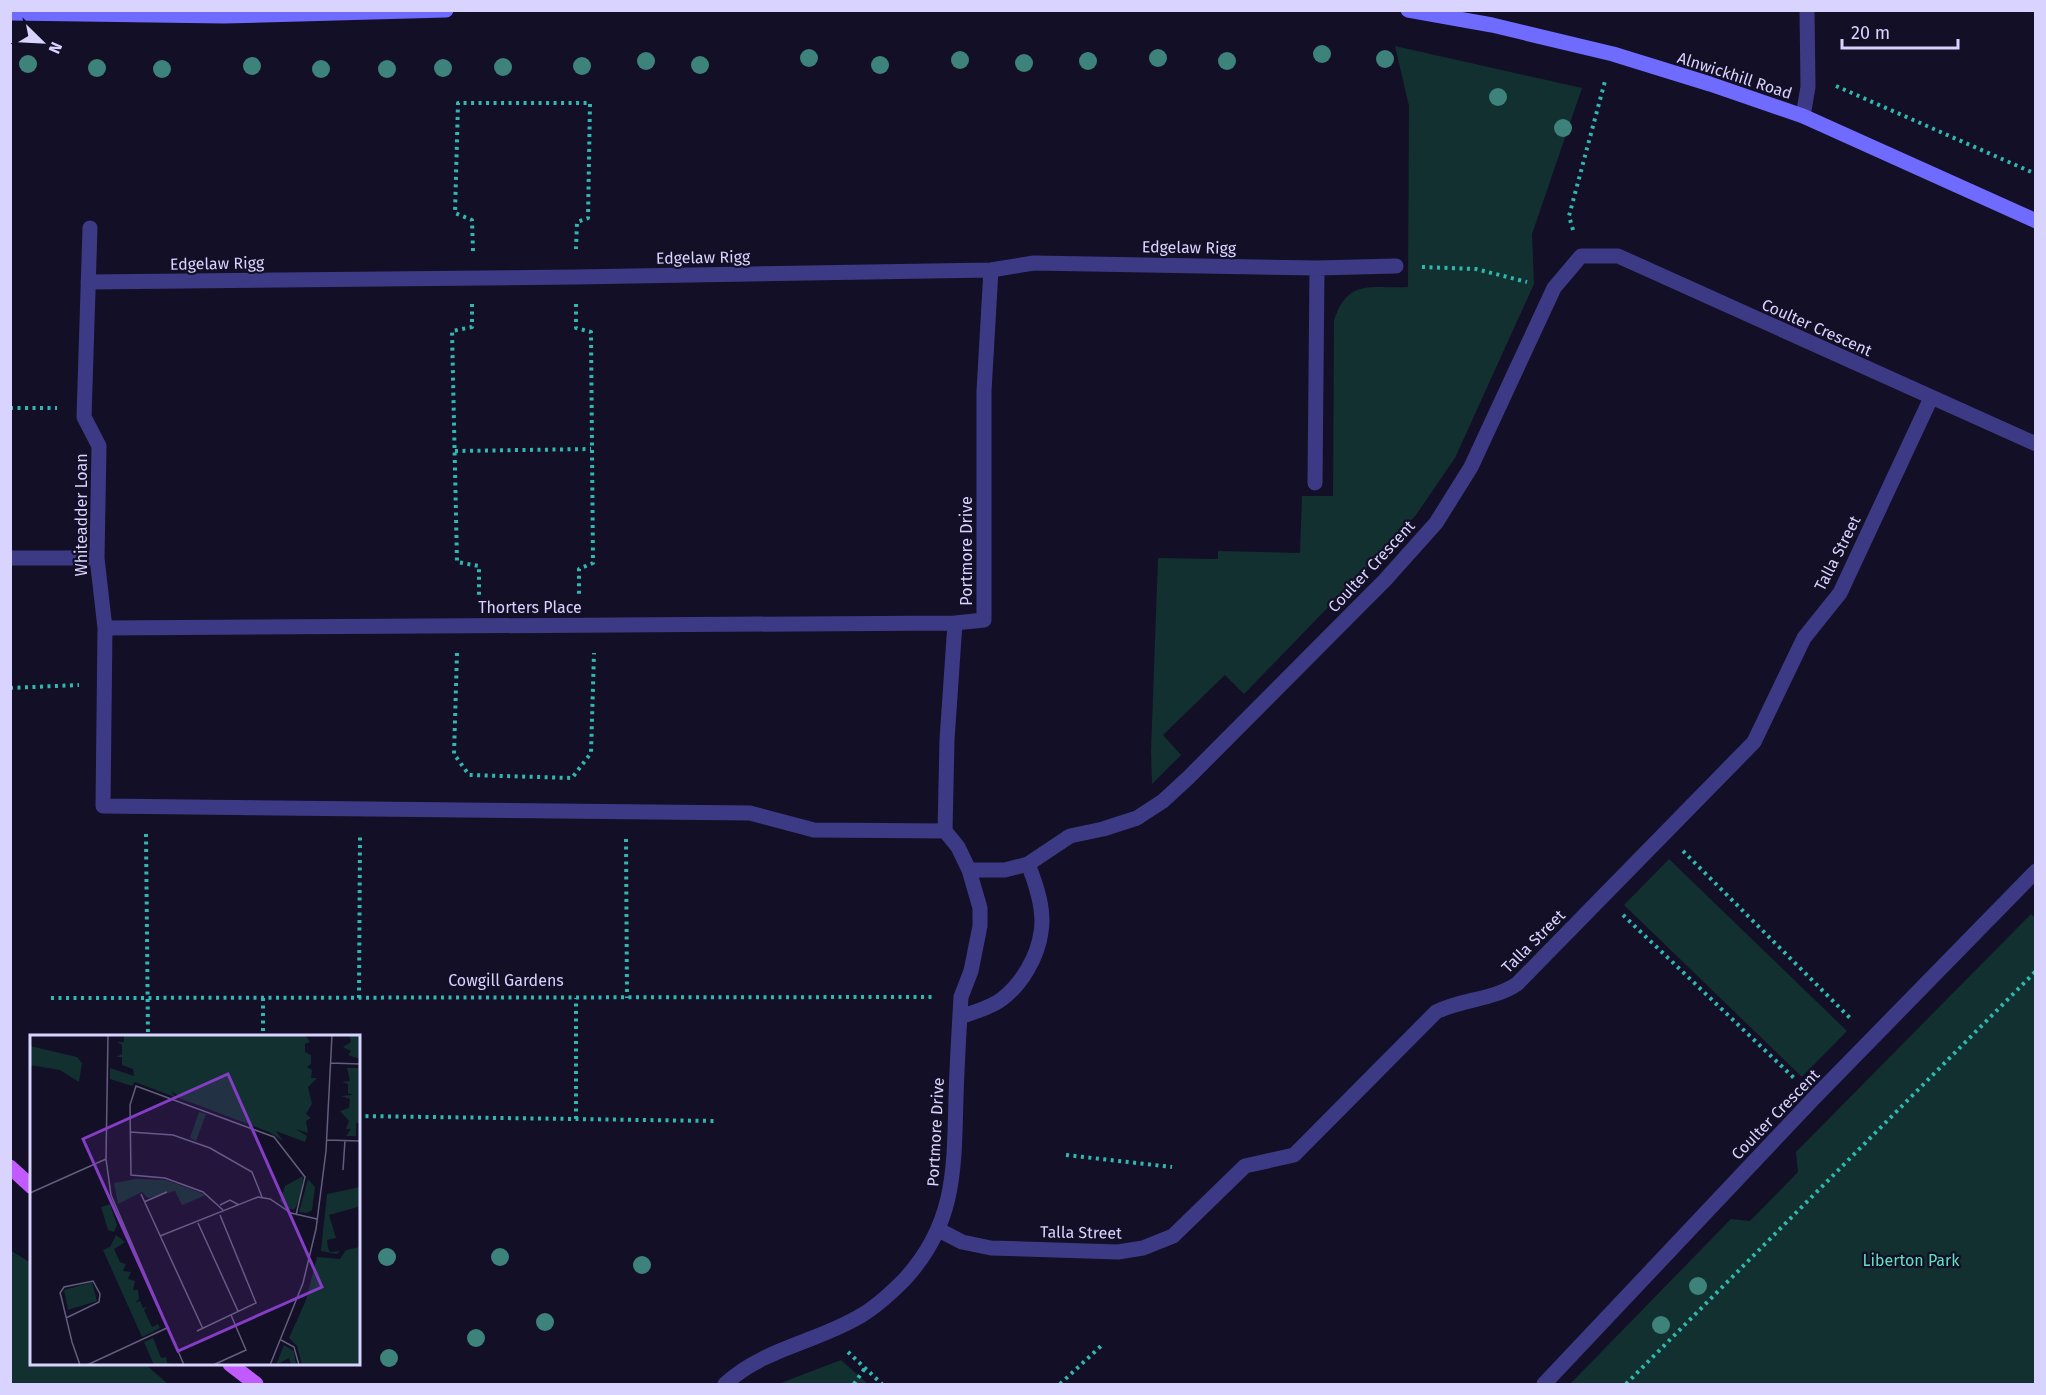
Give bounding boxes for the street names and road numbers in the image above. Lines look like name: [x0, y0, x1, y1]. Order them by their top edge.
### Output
street label: Alnwickhill Road: [1675, 48, 1795, 103]
street label: Edgelaw Rigg: [1142, 237, 1237, 258]
street label: Edgelaw Rigg: [656, 247, 751, 268]
street label: Edgelaw Rigg: [170, 253, 265, 274]
street label: Coulter Crescent: [1759, 295, 1875, 360]
street label: Whiteadder Loan: [72, 453, 91, 577]
street label: Portmore Drive: [957, 496, 976, 606]
street label: Talla Street: [1810, 512, 1865, 594]
street label: Coulter Crescent: [1324, 516, 1419, 616]
street label: Thorters Place: [478, 598, 582, 617]
street label: Talla Street: [1498, 906, 1569, 977]
street label: Cowgill Gardens: [448, 971, 564, 990]
street label: Coulter Crescent: [1727, 1065, 1823, 1164]
street label: Portmore Drive: [923, 1077, 948, 1187]
street label: Talla Street: [1040, 1222, 1122, 1243]

